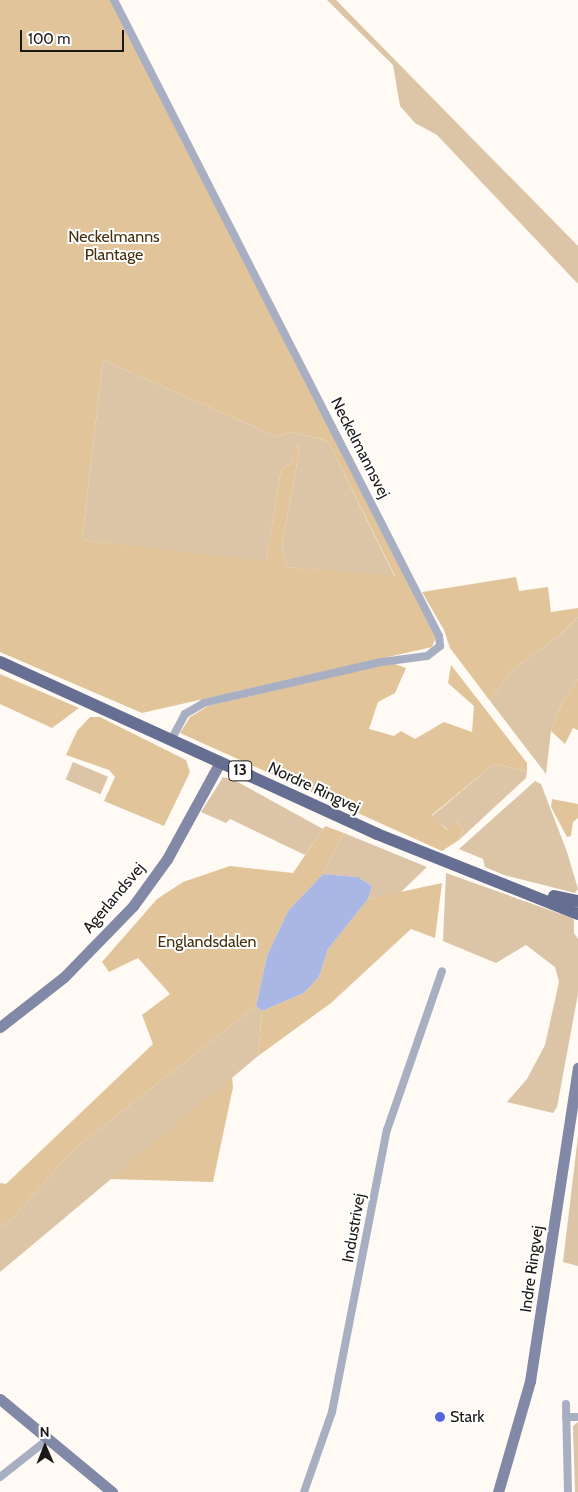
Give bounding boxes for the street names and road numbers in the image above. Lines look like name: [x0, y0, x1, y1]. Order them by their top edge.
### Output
street label: Neckelmannsvej: [326, 394, 394, 502]
road number: 13: [228, 758, 252, 784]
street label: Nordre Ringvej: [265, 758, 363, 818]
street label: Agerlandsvej: [79, 859, 149, 937]
street label: Industrivej: [338, 1192, 370, 1264]
street label: Indre Ringvej: [516, 1224, 548, 1314]

